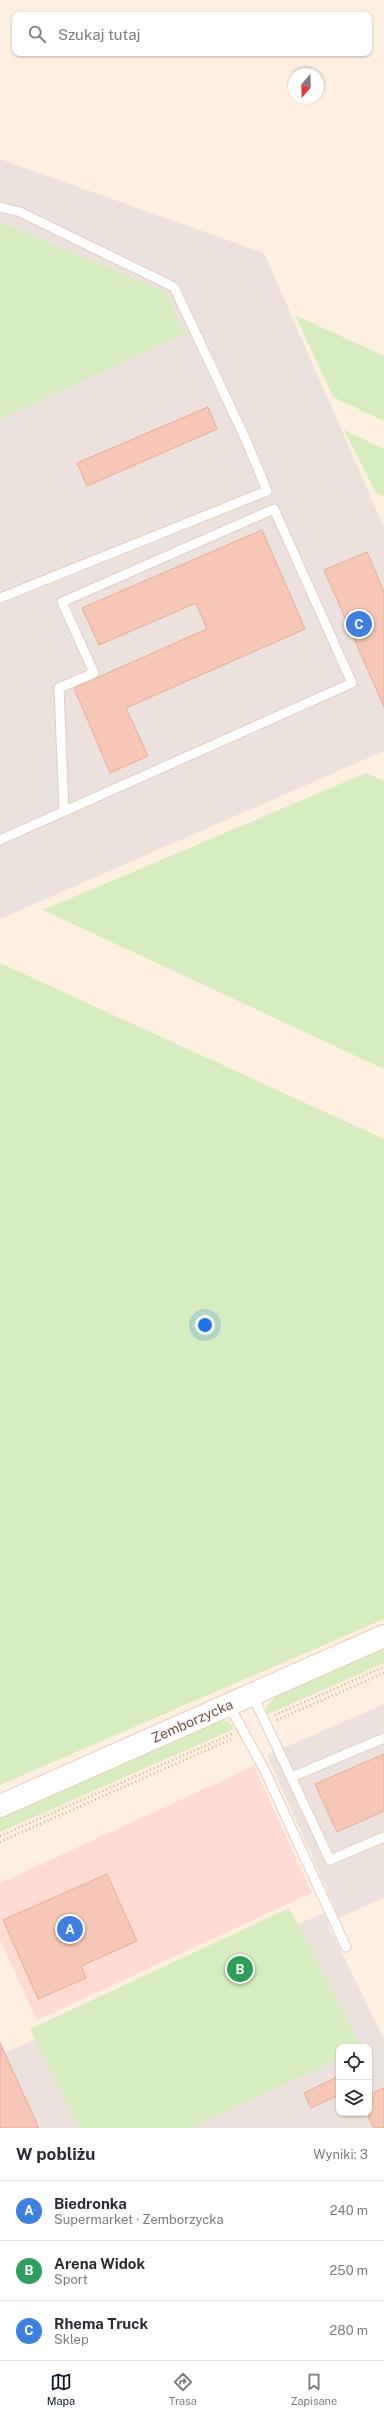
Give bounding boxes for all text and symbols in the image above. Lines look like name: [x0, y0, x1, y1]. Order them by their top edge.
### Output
search box: [12, 12, 372, 56]
icon: search: [26, 23, 48, 45]
text: Szukaj tutaj: [58, 26, 141, 43]
north arrow: [288, 68, 324, 104]
pin: C: [346, 609, 372, 639]
your location: [195, 1315, 215, 1335]
street label: Zemborzycka: [149, 1696, 235, 1746]
pin: A: [57, 1914, 83, 1944]
pin: B: [227, 1954, 253, 1984]
map controls: [336, 2044, 372, 2116]
button: locate: [336, 2044, 372, 2080]
button: layers: [336, 2080, 372, 2116]
text: W pobliżu: [16, 2144, 95, 2164]
text: Wyniki: 3: [313, 2147, 368, 2162]
text: Biedronka: [54, 2195, 127, 2212]
text: A: [24, 2203, 34, 2218]
text: 240 m: [330, 2203, 368, 2218]
text: Supermarket · Zemborzycka: [54, 2212, 224, 2227]
text: Arena Widok: [54, 2255, 145, 2272]
text: B: [25, 2263, 33, 2278]
text: 250 m: [330, 2263, 368, 2278]
text: Sport: [54, 2272, 88, 2287]
text: Rhema Truck: [54, 2315, 148, 2332]
text: C: [24, 2323, 34, 2338]
text: 280 m: [330, 2323, 368, 2338]
text: Sklep: [54, 2332, 89, 2347]
tab: Mapa: [47, 2371, 75, 2407]
tab: Trasa: [169, 2371, 197, 2407]
tab: Zapisane: [290, 2371, 337, 2407]

